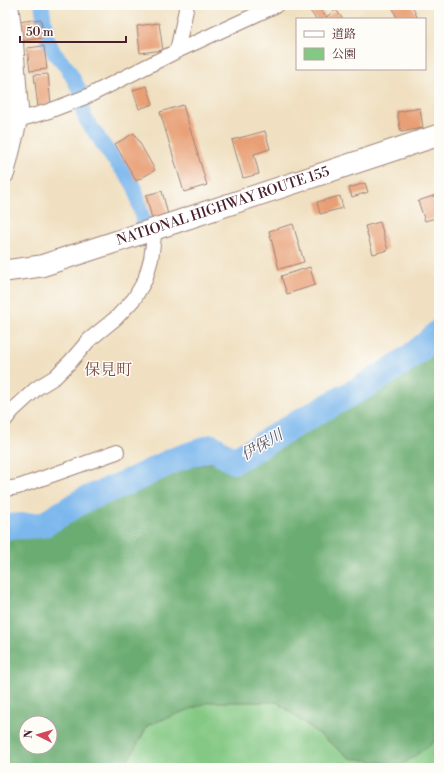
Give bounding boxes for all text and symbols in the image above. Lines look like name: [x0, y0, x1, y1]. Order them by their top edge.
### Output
scale bar: [20, 18, 126, 44]
legend: [296, 18, 426, 70]
text: 50 m: [26, 25, 54, 40]
text: 道路: [332, 27, 356, 42]
text: 公園: [332, 47, 356, 62]
street label: NATIONAL HIGHWAY ROUTE 155: [114, 163, 332, 250]
district label: 保見町: [84, 360, 132, 380]
water label: 伊保川: [238, 425, 288, 464]
north arrow: [18, 715, 58, 755]
text: N: [22, 729, 36, 739]

